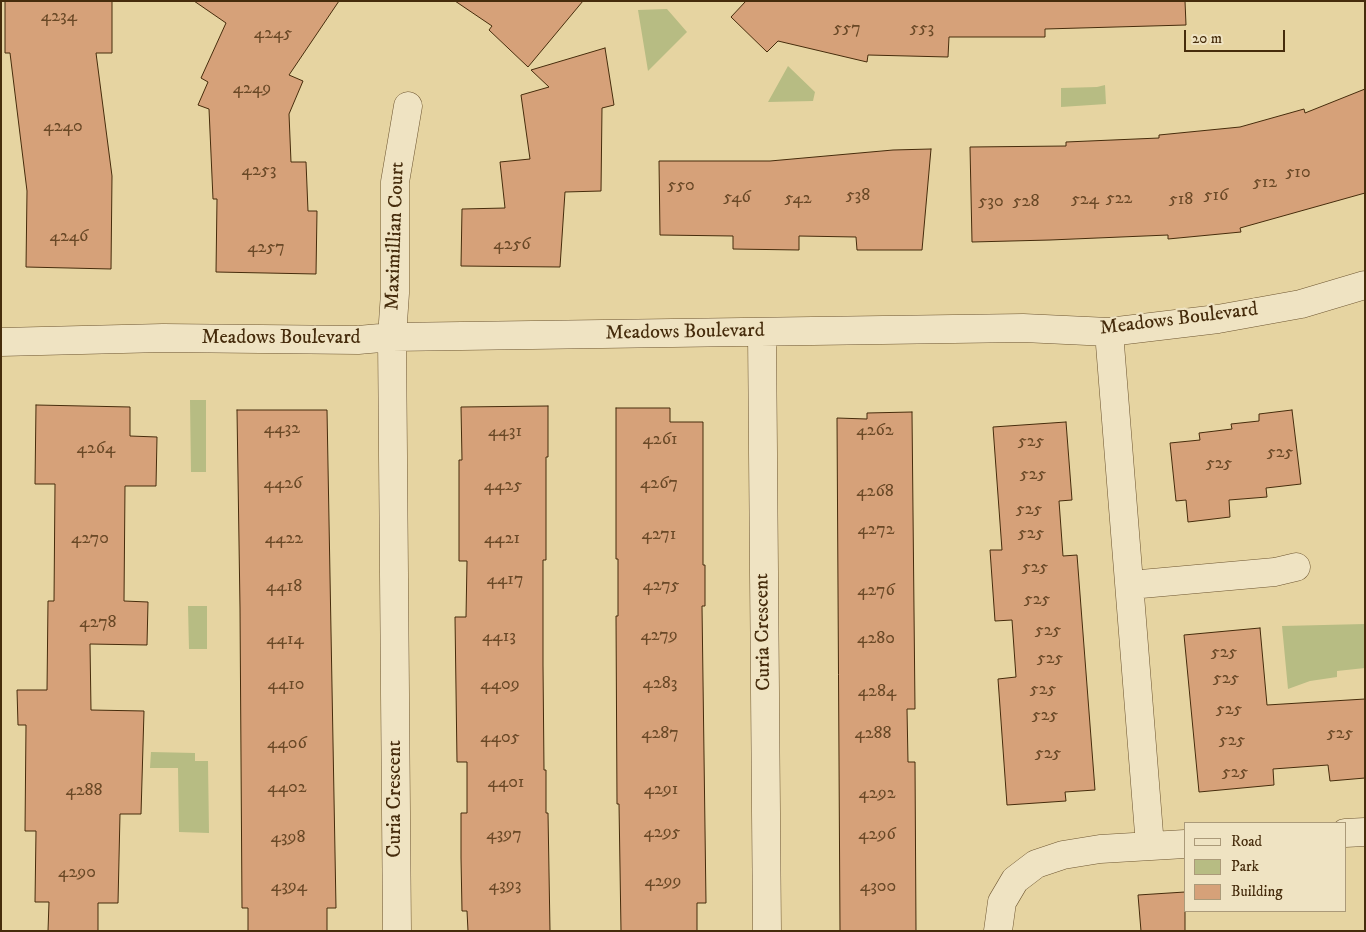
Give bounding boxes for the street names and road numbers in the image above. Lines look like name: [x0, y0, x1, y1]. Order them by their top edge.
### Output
street label: Maximillian Court: [381, 161, 411, 311]
street label: Meadows Boulevard: [1099, 298, 1259, 342]
street label: Meadows Boulevard: [605, 320, 765, 346]
street label: Meadows Boulevard: [201, 327, 361, 351]
street label: Curia Crescent: [751, 573, 777, 691]
street label: Curia Crescent: [384, 740, 408, 858]

